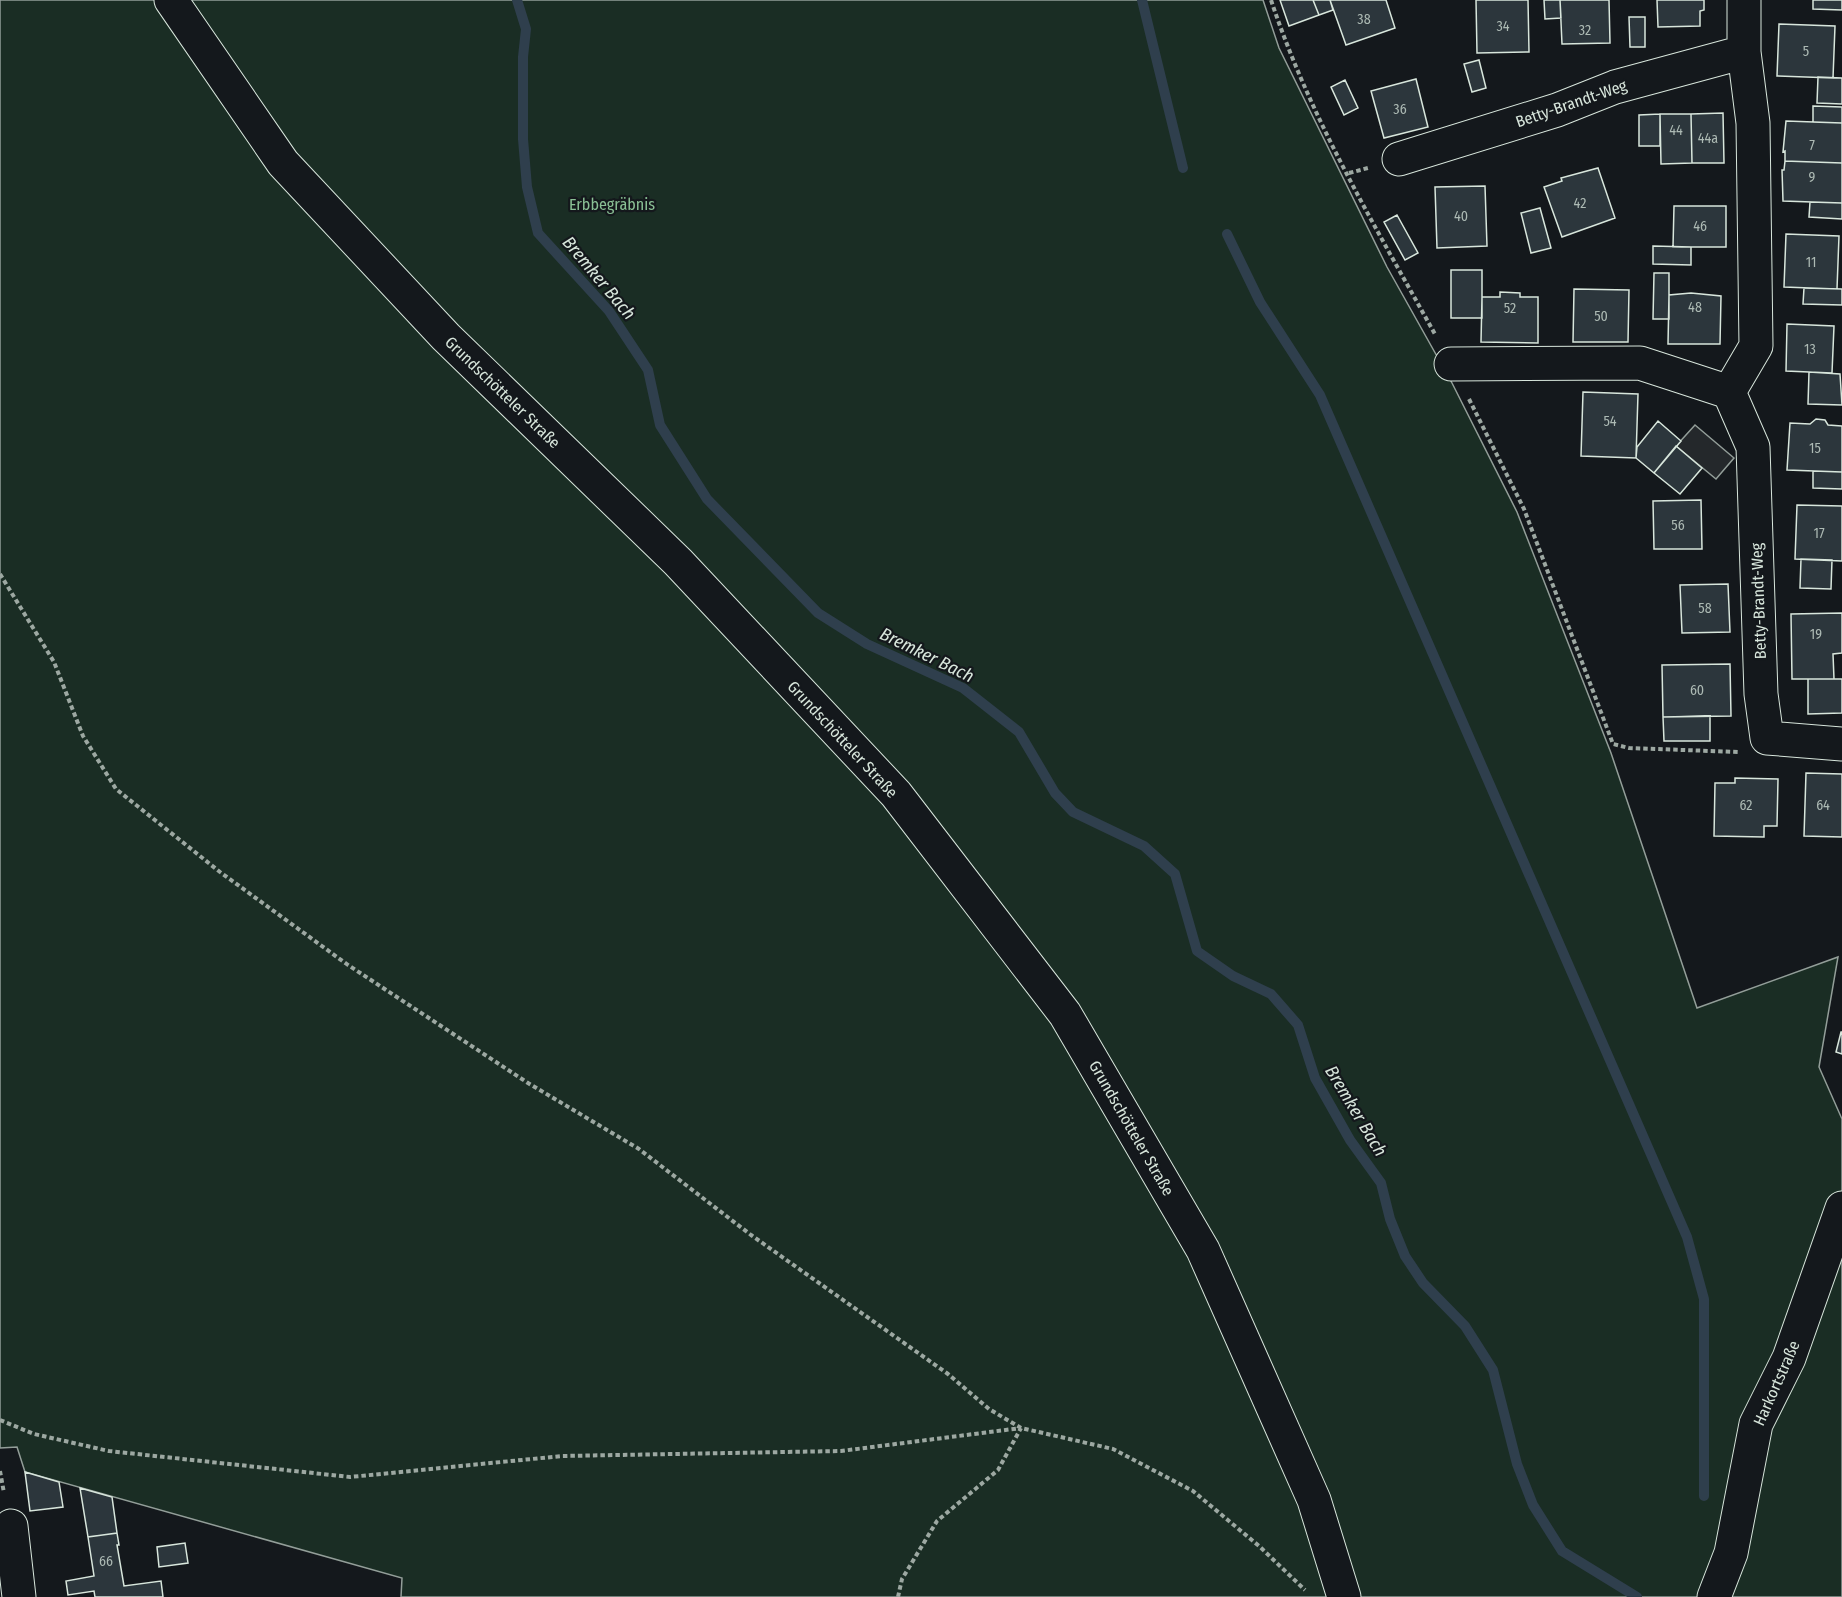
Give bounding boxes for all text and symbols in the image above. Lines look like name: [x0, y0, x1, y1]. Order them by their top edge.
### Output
house number: 38: [1357, 11, 1371, 28]
house number: 34: [1496, 18, 1510, 35]
house number: 32: [1579, 22, 1591, 39]
house number: 5: [1803, 43, 1809, 60]
street label: Betty-Brandt-Weg: [1513, 75, 1630, 131]
house number: 36: [1393, 101, 1407, 118]
house number: 44: [1669, 122, 1683, 139]
house number: 44a: [1698, 130, 1718, 147]
house number: 7: [1809, 137, 1815, 154]
house number: 9: [1809, 169, 1816, 186]
park label: Erbbegräbnis: [569, 195, 655, 214]
house number: 42: [1574, 195, 1586, 212]
house number: 40: [1454, 208, 1468, 225]
house number: 46: [1693, 218, 1707, 235]
water label: Bremker Bach: [558, 232, 640, 324]
house number: 11: [1806, 254, 1816, 271]
house number: 48: [1688, 299, 1702, 316]
house number: 52: [1504, 300, 1516, 317]
house number: 50: [1594, 308, 1608, 325]
street label: Grundschötteler Straße: [441, 332, 564, 452]
house number: 13: [1804, 341, 1816, 358]
house number: 54: [1603, 413, 1617, 430]
house number: 15: [1809, 440, 1821, 457]
house number: 56: [1671, 517, 1685, 534]
house number: 17: [1813, 525, 1825, 542]
street label: Betty-Brandt-Weg: [1747, 542, 1770, 659]
house number: 58: [1698, 600, 1712, 617]
water label: Bremker Bach: [876, 623, 978, 687]
house number: 19: [1810, 626, 1822, 643]
street label: Grundschötteler Straße: [784, 677, 902, 802]
house number: 60: [1690, 682, 1704, 699]
house number: 62: [1740, 797, 1753, 814]
house number: 64: [1816, 797, 1830, 814]
street label: Grundschötteler Straße: [1085, 1057, 1178, 1199]
water label: Bremker Bach: [1320, 1062, 1392, 1160]
street label: Harkortstraße: [1749, 1338, 1804, 1429]
house number: 66: [99, 1553, 113, 1570]

